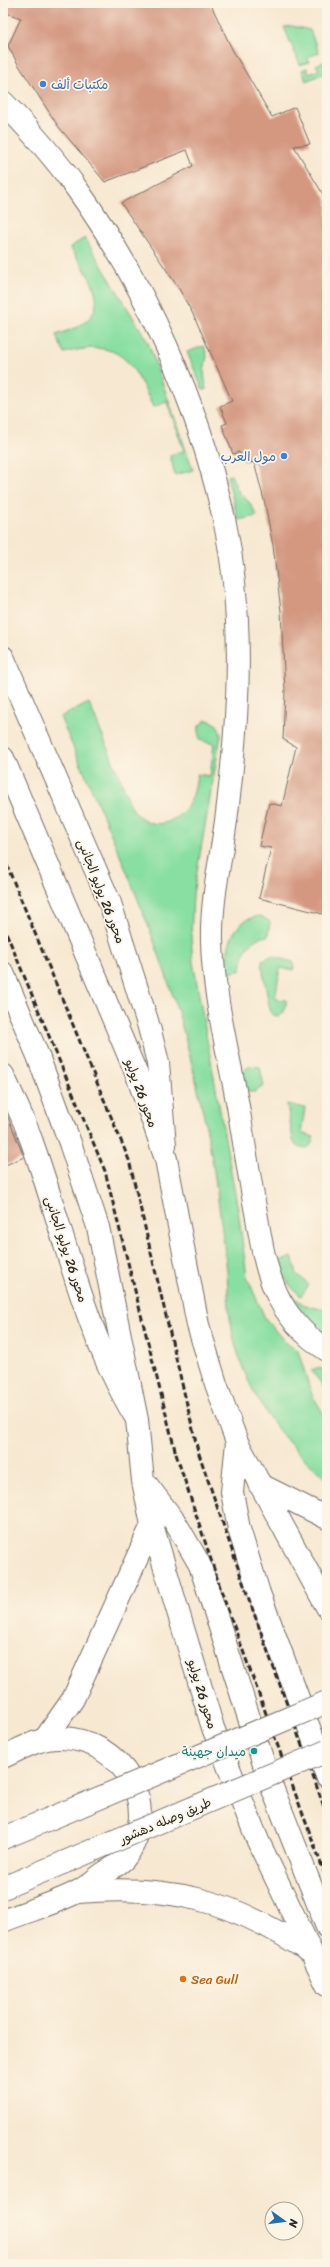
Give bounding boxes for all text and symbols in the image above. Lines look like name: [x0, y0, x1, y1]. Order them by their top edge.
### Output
place label: مكتبات ألف: [51, 73, 108, 96]
marker: مكتبات ألف: [38, 79, 48, 89]
place label: مول العرب: [220, 445, 276, 468]
marker: مول العرب: [279, 451, 289, 461]
street label: محور 26 يوليو الجانبى: [71, 835, 132, 947]
street label: محور 26 يوليو: [118, 1055, 165, 1131]
street label: محور 26 يوليو الجانبى: [38, 1193, 95, 1305]
street label: محور 26 يوليو: [181, 1655, 224, 1732]
place label: ميدان جهينة: [182, 1740, 246, 1763]
marker: ميدان جهينة: [249, 1746, 259, 1756]
street label: طريق وصله دهشور: [114, 1791, 215, 1851]
place label: Sea Gull: [191, 1968, 239, 1991]
marker: Sea Gull: [178, 1974, 188, 1984]
north arrow: [264, 2201, 304, 2241]
text: N: [283, 2216, 304, 2230]

